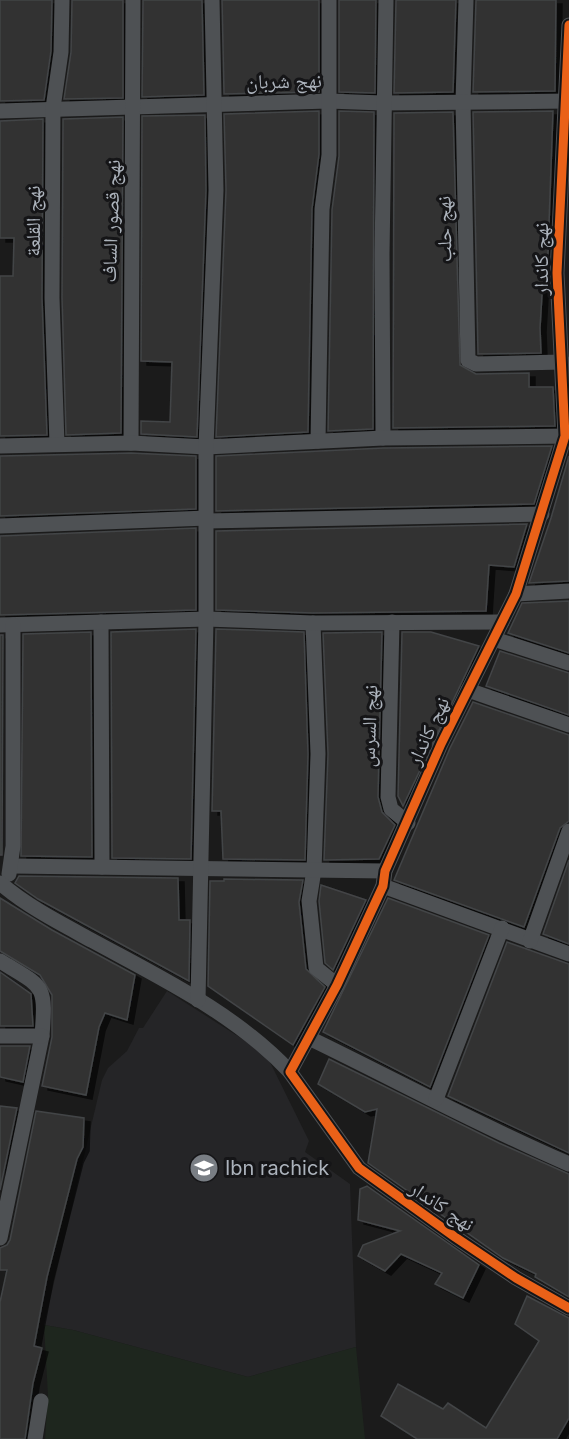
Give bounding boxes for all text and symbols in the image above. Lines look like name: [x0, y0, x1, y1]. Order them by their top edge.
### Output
street label: نهج شربان: [246, 68, 322, 95]
street label: نهج قصور الساف: [97, 159, 126, 283]
street label: نهج القلعة: [21, 185, 46, 257]
street label: نهج حلب: [431, 196, 458, 262]
street label: نهج كاندار: [529, 223, 554, 296]
street label: نهج السرس: [356, 684, 383, 768]
street label: نهج كاندار: [401, 693, 455, 770]
school or university icon: Ibn rachick: [188, 1152, 220, 1184]
place label: Ibn rachick: [225, 1156, 329, 1180]
street label: نهج كاندار: [404, 1175, 479, 1237]

